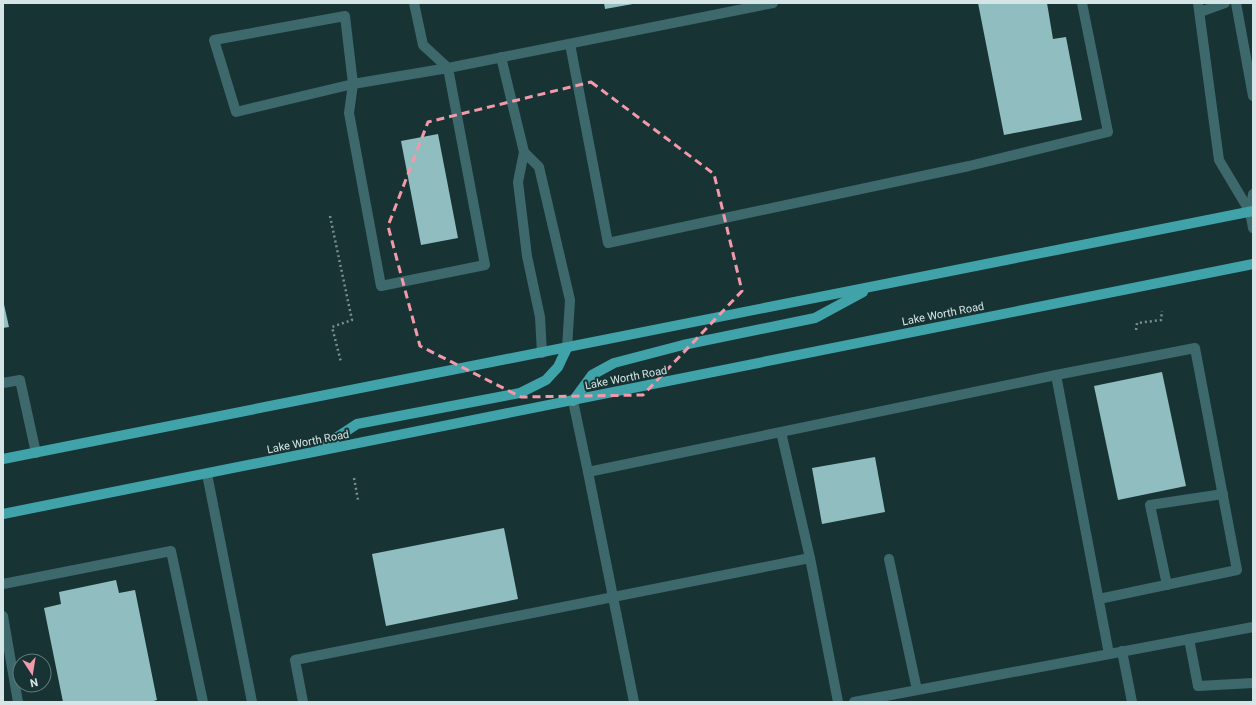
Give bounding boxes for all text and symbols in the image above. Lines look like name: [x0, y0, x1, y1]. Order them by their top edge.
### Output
street label: Lake Worth Road: [901, 300, 985, 328]
street label: Lake Worth Road: [584, 364, 668, 392]
street label: Lake Worth Road: [266, 428, 350, 456]
north arrow: [12, 653, 52, 693]
text: N: [29, 675, 39, 690]

